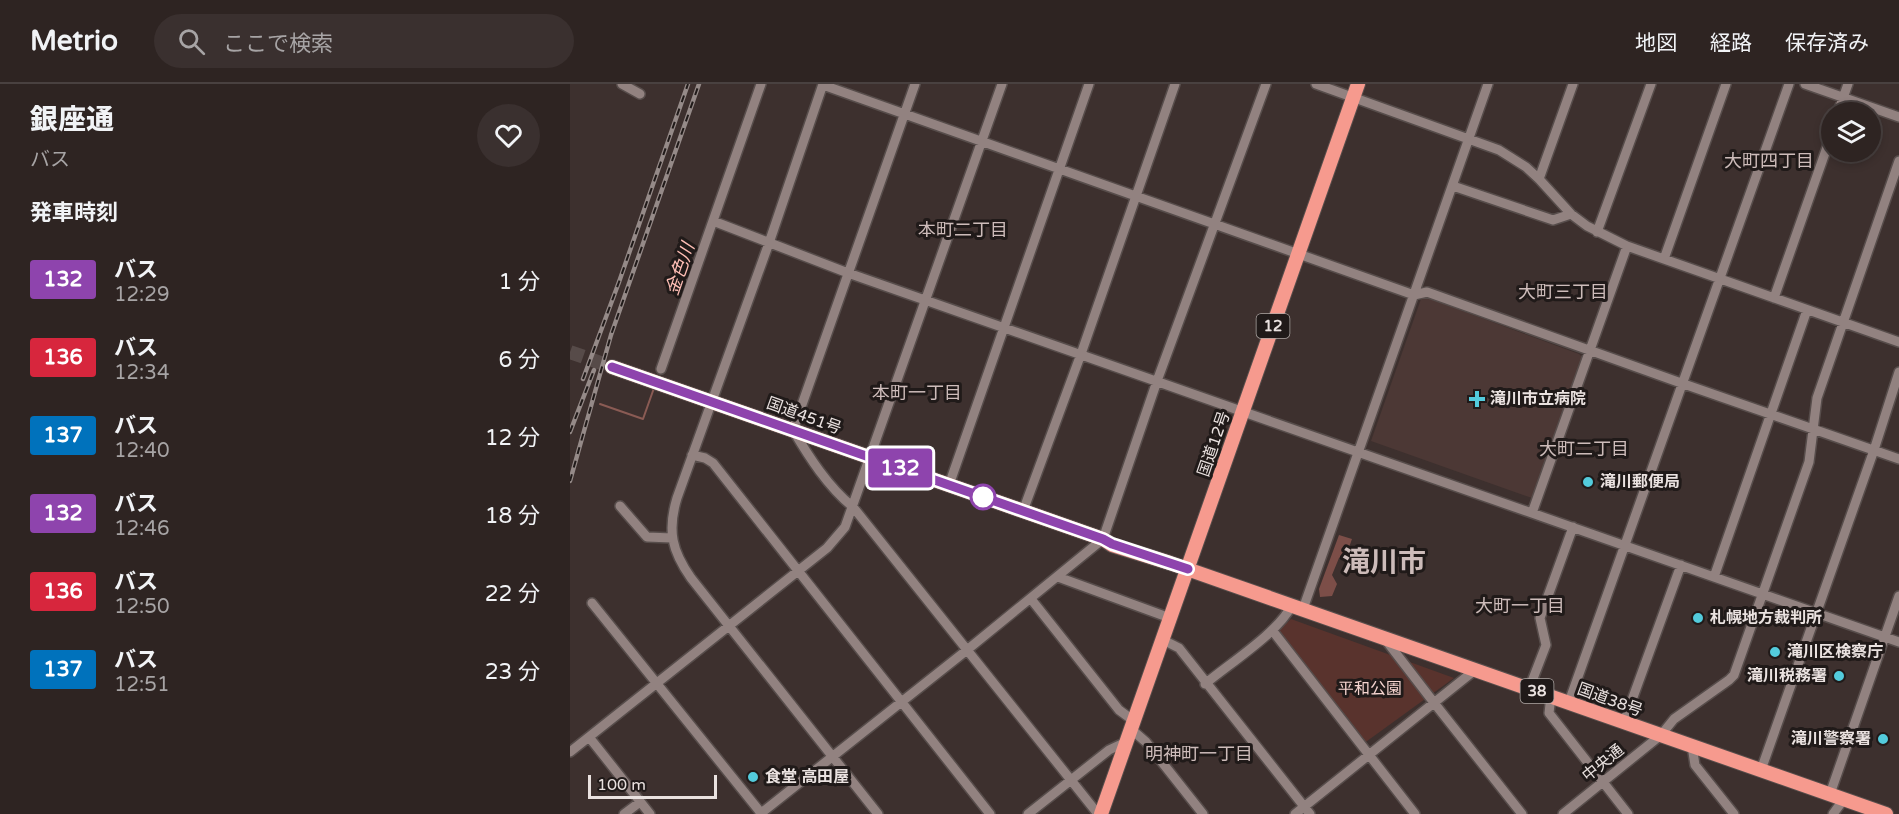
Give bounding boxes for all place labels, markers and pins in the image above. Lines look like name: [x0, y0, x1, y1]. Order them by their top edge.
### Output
place label: 滝川市立病院: [1490, 389, 1586, 409]
marker: 滝川市立病院: [1468, 390, 1486, 408]
place label: 滝川郵便局: [1600, 472, 1680, 492]
marker: 滝川郵便局: [1581, 475, 1595, 489]
unlabelled marker: [970, 484, 996, 510]
place label: 札幌地方裁判所: [1710, 608, 1822, 628]
marker: 札幌地方裁判所: [1691, 611, 1705, 625]
place label: 滝川区検察庁: [1787, 642, 1883, 662]
marker: 滝川区検察庁: [1768, 645, 1782, 659]
place label: 滝川税務署: [1747, 666, 1827, 686]
marker: 滝川税務署: [1832, 669, 1846, 683]
place label: 滝川警察署: [1791, 729, 1871, 749]
marker: 滝川警察署: [1876, 732, 1890, 746]
place label: 食堂 高田屋: [765, 767, 849, 787]
marker: 食堂 高田屋: [746, 770, 760, 784]

